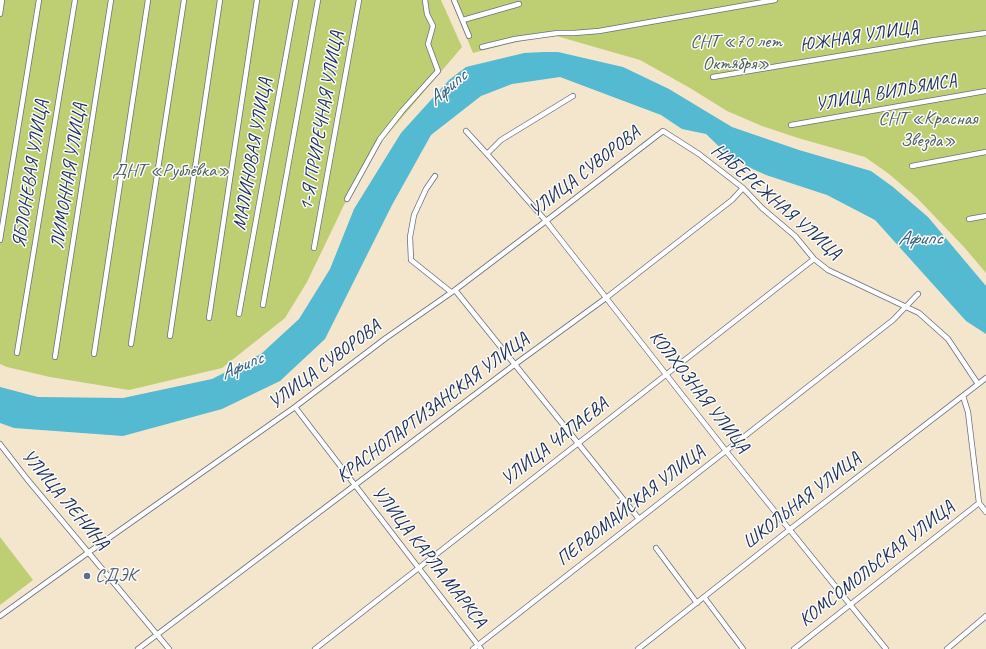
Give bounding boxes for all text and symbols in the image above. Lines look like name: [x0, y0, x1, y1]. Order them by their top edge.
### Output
street label: ЮЖНАЯ УЛИЦА: [798, 16, 920, 58]
street label: 1-Я ПРИРЕЧНАЯ УЛИЦА: [295, 30, 349, 212]
park label: СНТ «70 лет Октября»: [690, 31, 782, 75]
water label: Афипс: [424, 64, 472, 112]
street label: УЛИЦА ВИЛЬЯМСА: [814, 69, 958, 117]
street label: МАЛИНОВАЯ УЛИЦА: [228, 76, 278, 232]
street label: ЯБЛОНЕВАЯ УЛИЦА: [8, 98, 54, 250]
street label: ЛИМОННАЯ УЛИЦА: [46, 101, 92, 251]
park label: СНТ «Красная Звезда»: [878, 108, 978, 152]
street label: УЛИЦА СУВОРОВА: [525, 122, 645, 222]
street label: НАБЕРЕЖНАЯ УЛИЦА: [706, 139, 846, 265]
park label: ДНТ «Рублёвка»: [112, 160, 230, 182]
water label: Афипс: [898, 227, 942, 251]
street label: УЛИЦА СУВОРОВА: [264, 315, 386, 415]
street label: КОЛХОЗНАЯ УЛИЦА: [644, 326, 754, 458]
street label: КРАСНОПАРТИЗАНСКАЯ УЛИЦА: [332, 328, 534, 488]
water label: Афипс: [217, 346, 267, 386]
street label: УЛИЦА ЧАПАЕВА: [497, 393, 613, 491]
street label: ПЕРВОМАЙСКАЯ УЛИЦА: [552, 441, 710, 571]
street label: УЛИЦА ЛЕНИНА: [16, 445, 114, 555]
street label: ШКОЛЬНАЯ УЛИЦА: [738, 448, 866, 554]
street label: УЛИЦА КАРЛА МАРКСА: [367, 482, 491, 632]
street label: КОМСОМОЛЬСКАЯ УЛИЦА: [795, 496, 959, 632]
place label: СДЭК: [95, 565, 137, 587]
marker: СДЭК: [82, 571, 92, 581]

